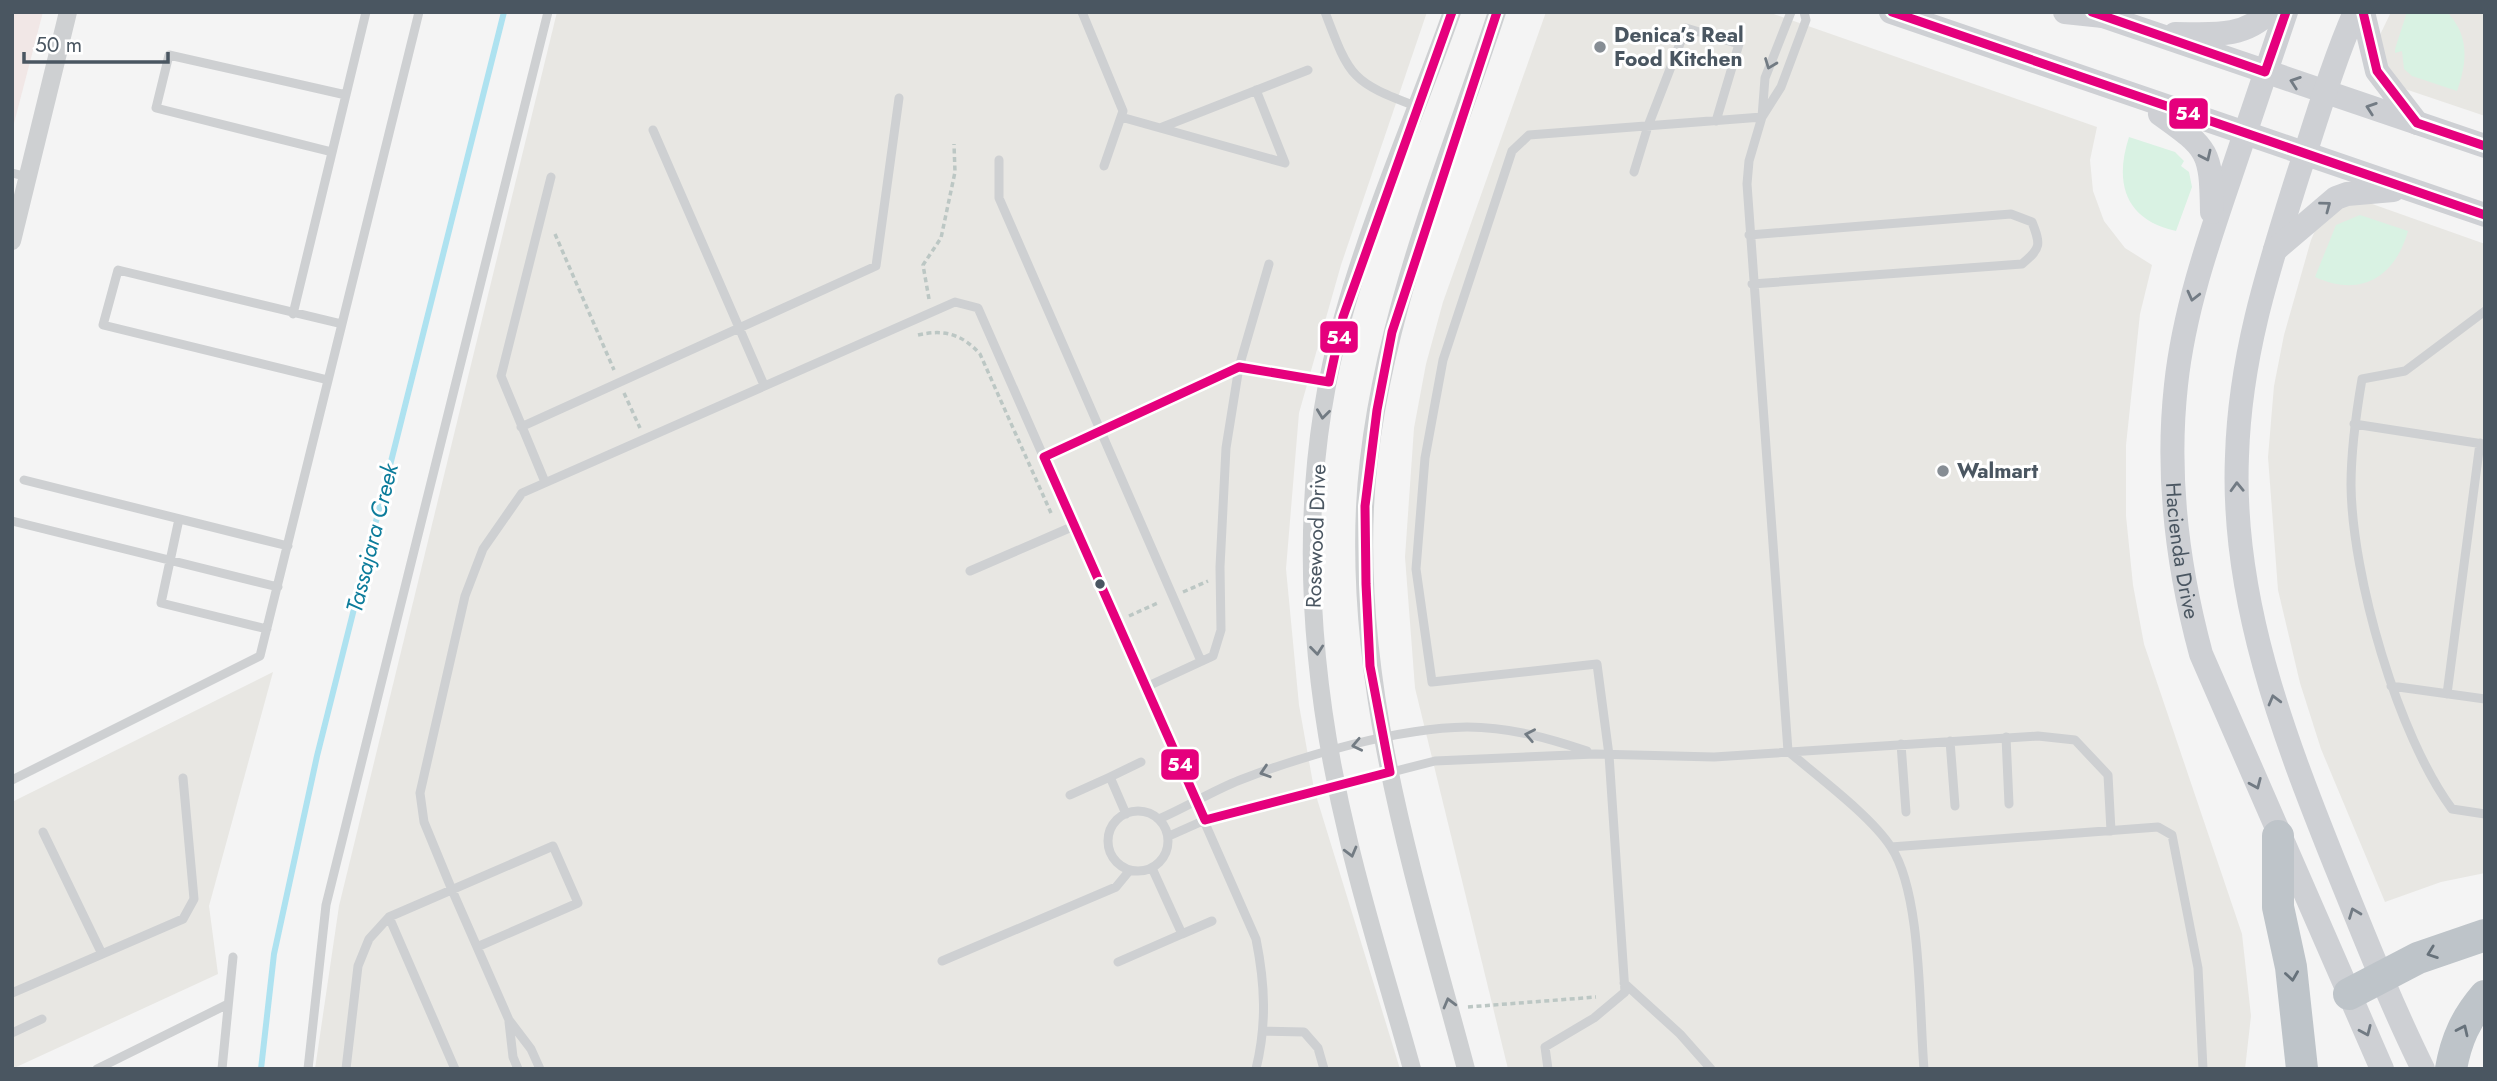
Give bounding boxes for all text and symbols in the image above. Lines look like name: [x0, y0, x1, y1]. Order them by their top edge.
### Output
place label: Denica’s Real Food Kitchen: [1614, 20, 1744, 74]
scale bar: [24, 21, 168, 65]
text: 50 m: [35, 30, 82, 60]
marker: Denica’s Real Food Kitchen: [1592, 39, 1608, 55]
one-way arrow: [1764, 58, 1778, 70]
one-way arrow: [2290, 76, 2302, 90]
line badge: 54: [2168, 97, 2209, 130]
text: 54: [2175, 100, 2201, 127]
one-way arrow: [2365, 102, 2378, 116]
one-way arrow: [2197, 149, 2211, 161]
one-way arrow: [2318, 201, 2330, 214]
one-way arrow: [2187, 290, 2201, 302]
line badge: 54: [1319, 320, 1359, 354]
text: 54: [1326, 324, 1352, 351]
one-way arrow: [1315, 409, 1330, 420]
place label: Walmart: [1957, 456, 2038, 486]
water label: Tassajara Creek: [337, 459, 407, 616]
street label: Rosewood Drive: [1298, 463, 1334, 609]
marker: Walmart: [1935, 463, 1951, 479]
street label: Hacienda Drive: [2158, 482, 2207, 622]
one-way arrow: [2229, 482, 2245, 492]
unlabelled marker: [1093, 577, 1107, 591]
one-way arrow: [1309, 644, 1324, 656]
one-way arrow: [2267, 694, 2282, 706]
one-way arrow: [1524, 728, 1536, 743]
one-way arrow: [1351, 737, 1363, 752]
line badge: 54: [1160, 748, 1200, 781]
text: 54: [1167, 751, 1193, 778]
one-way arrow: [1260, 764, 1272, 778]
one-way arrow: [2248, 777, 2262, 790]
one-way arrow: [1343, 846, 1358, 858]
one-way arrow: [2349, 907, 2363, 919]
one-way arrow: [2426, 945, 2438, 959]
one-way arrow: [2284, 970, 2299, 982]
one-way arrow: [1442, 997, 1457, 1009]
one-way arrow: [2358, 1024, 2372, 1037]
one-way arrow: [2454, 1025, 2468, 1037]

